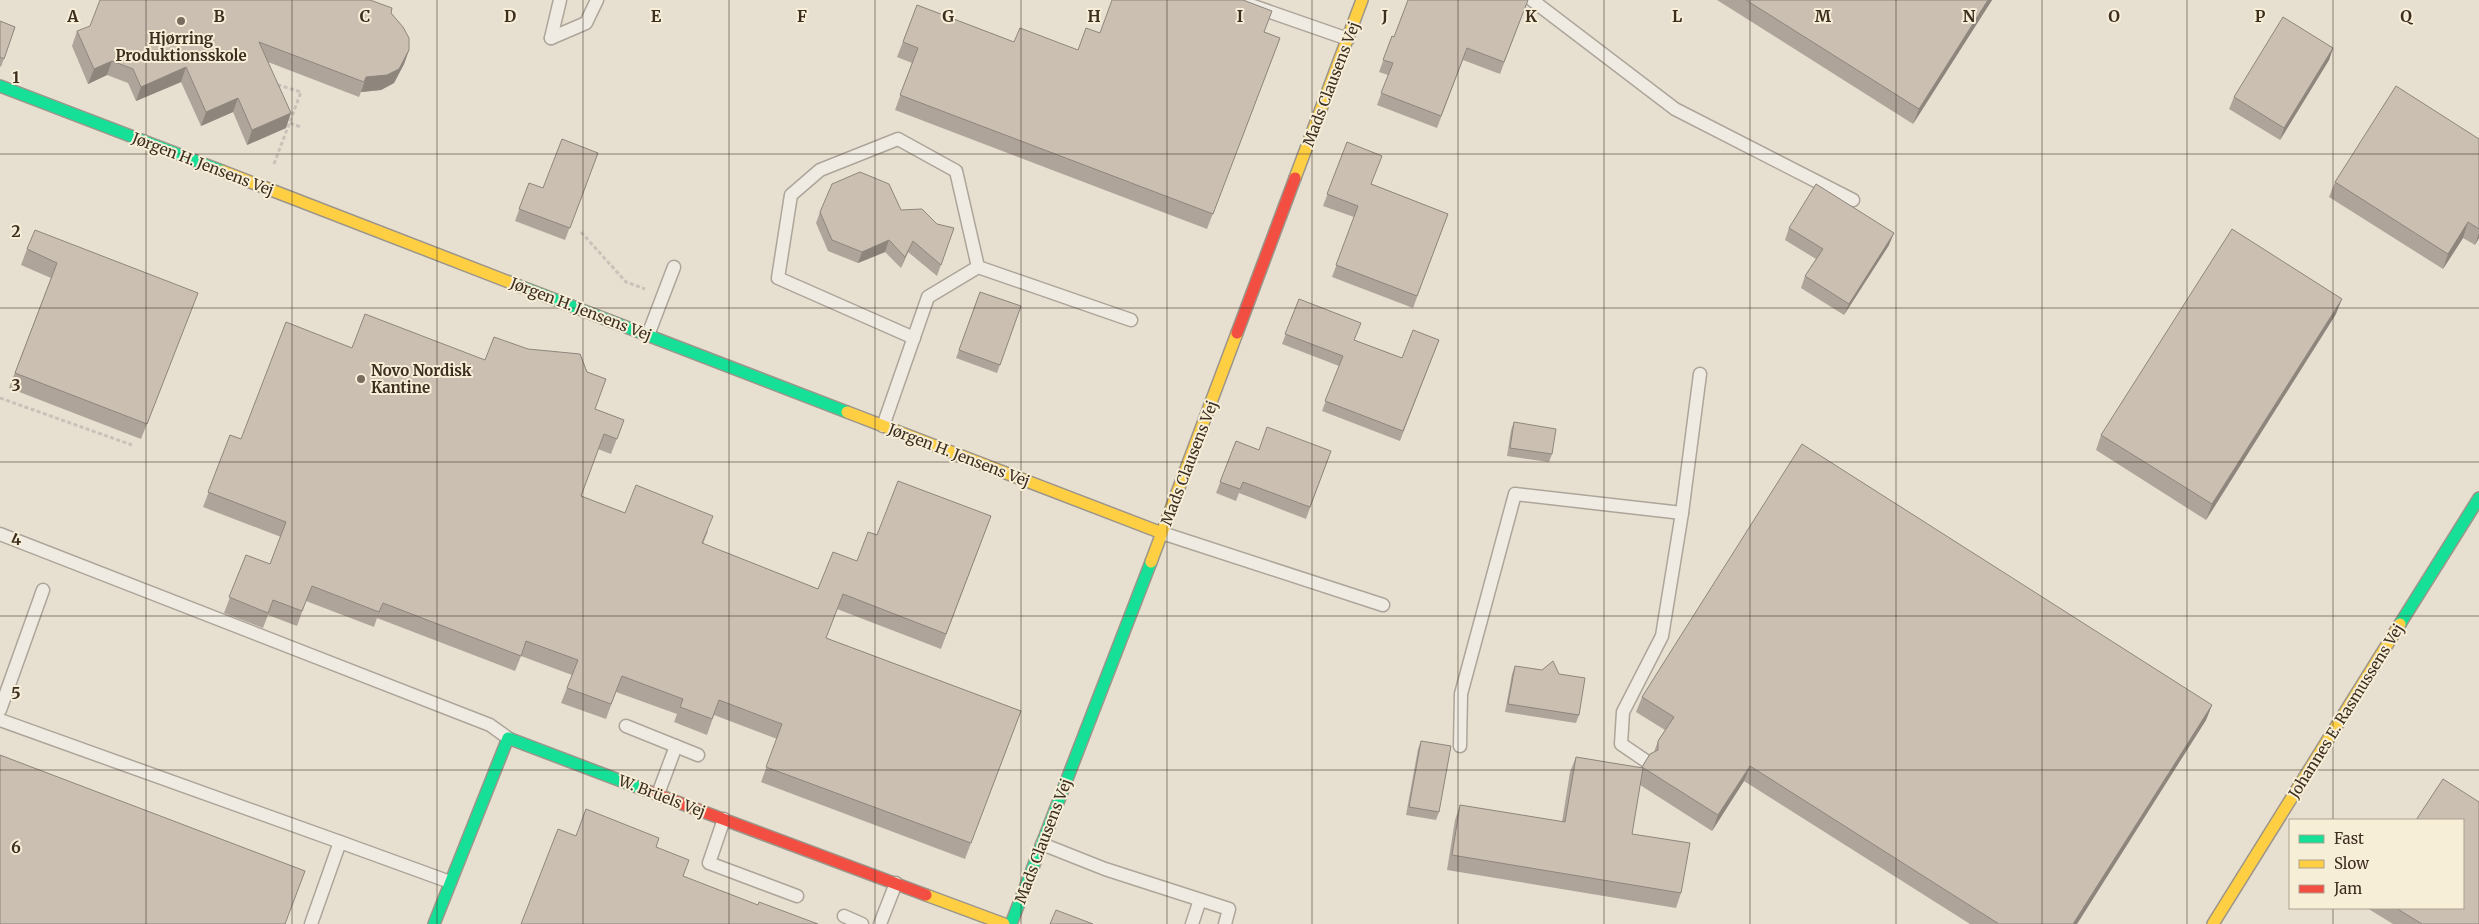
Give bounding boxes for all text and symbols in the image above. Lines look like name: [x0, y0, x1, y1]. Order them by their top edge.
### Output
text: A: [66, 6, 79, 26]
text: B: [213, 6, 225, 26]
text: C: [360, 6, 370, 26]
text: D: [504, 6, 516, 26]
text: E: [651, 6, 662, 26]
text: F: [797, 6, 807, 26]
text: G: [942, 6, 954, 26]
text: H: [1087, 6, 1101, 26]
text: I: [1237, 6, 1243, 26]
text: J: [1381, 6, 1388, 26]
text: K: [1525, 6, 1537, 26]
text: L: [1672, 6, 1682, 26]
text: M: [1815, 6, 1832, 26]
text: N: [1963, 6, 1976, 26]
text: O: [2108, 6, 2120, 26]
text: P: [2255, 6, 2266, 26]
text: Q: [2400, 6, 2413, 26]
marker: Hjørring Produktionsskole: [175, 15, 187, 27]
street label: Mads Clausens Vej: [1298, 19, 1364, 149]
place label: Hjørring Produktionsskole: [115, 29, 247, 65]
text: 1: [12, 67, 20, 87]
street label: Jørgen H. Jensens Vej: [129, 128, 277, 200]
text: 2: [11, 221, 21, 241]
street label: Jørgen H. Jensens Vej: [507, 273, 655, 345]
place label: Novo Nordisk Kantine: [371, 361, 472, 397]
marker: Novo Nordisk Kantine: [355, 373, 367, 385]
text: 3: [11, 375, 21, 395]
street label: Mads Clausens Vej: [1156, 398, 1222, 528]
street label: Jørgen H. Jensens Vej: [885, 419, 1033, 491]
text: 4: [11, 529, 21, 549]
street label: Johannes E. Rasmussens Vej: [2284, 620, 2408, 803]
text: 5: [11, 683, 21, 703]
street label: W. Brüels Vej: [615, 770, 708, 821]
street label: Mads Clausens Vej: [1010, 776, 1076, 906]
legend: [2289, 819, 2464, 909]
text: Fast: [2334, 829, 2364, 848]
text: 6: [11, 837, 21, 857]
text: Slow: [2334, 854, 2369, 873]
text: Jam: [2333, 879, 2362, 898]

